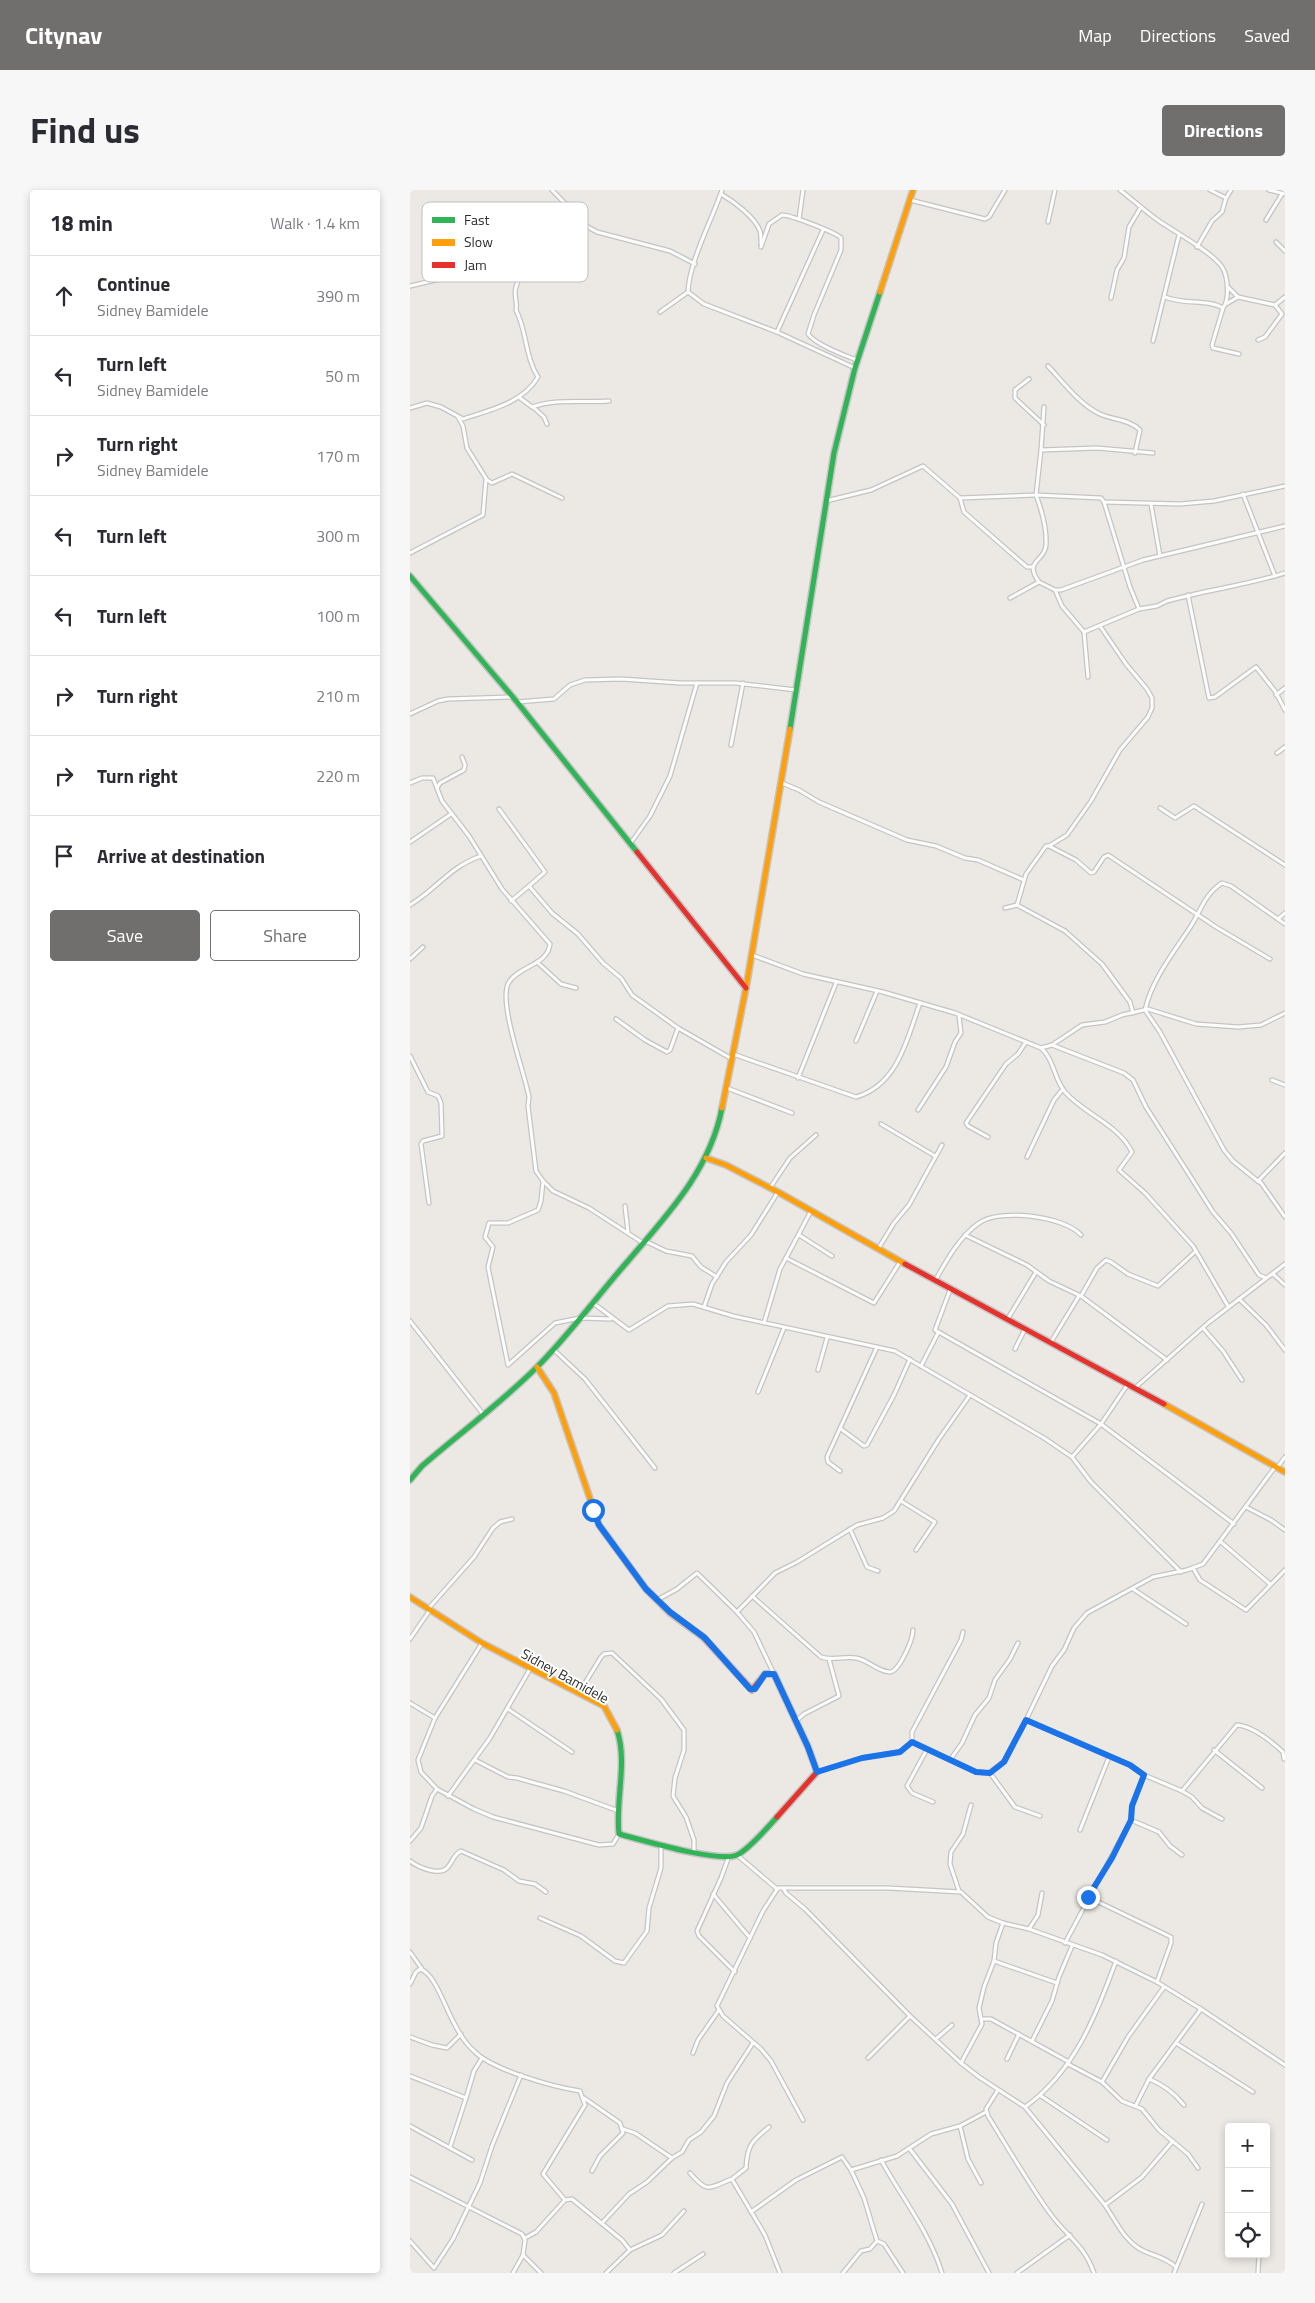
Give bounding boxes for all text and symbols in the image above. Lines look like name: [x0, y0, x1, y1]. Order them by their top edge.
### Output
text: Citynav: [25, 17, 102, 53]
text: Map: [1078, 22, 1112, 49]
text: Directions: [1140, 22, 1216, 49]
text: Saved: [1244, 22, 1290, 49]
text: Find us: [30, 103, 140, 157]
button: Directions: [1162, 105, 1285, 156]
legend: [422, 202, 588, 282]
text: 18 min: [50, 207, 113, 239]
text: Fast: [464, 209, 489, 230]
text: Walk · 1.4 km: [270, 211, 360, 235]
text: Slow: [464, 231, 493, 252]
text: Jam: [464, 254, 487, 275]
text: Continue: [97, 269, 170, 298]
icon: ahead: [50, 282, 78, 310]
text: 390 m: [316, 284, 360, 308]
text: Sidney Bamidele: [97, 298, 209, 322]
text: Turn left: [97, 349, 167, 378]
icon: left: [50, 362, 78, 390]
text: 50 m: [325, 364, 360, 388]
text: Sidney Bamidele: [97, 378, 209, 402]
text: Turn right: [97, 429, 178, 458]
icon: right: [50, 442, 78, 470]
text: 170 m: [316, 444, 360, 468]
text: Sidney Bamidele: [97, 458, 209, 482]
text: Turn left: [97, 521, 167, 550]
icon: left: [50, 522, 78, 550]
text: 300 m: [316, 524, 360, 548]
text: Turn left: [97, 601, 167, 630]
icon: left: [50, 602, 78, 630]
text: 100 m: [316, 604, 360, 628]
text: Turn right: [97, 681, 178, 710]
icon: right: [50, 682, 78, 710]
text: 210 m: [316, 684, 360, 708]
text: Turn right: [97, 761, 178, 790]
icon: right: [50, 762, 78, 790]
text: 220 m: [316, 764, 360, 788]
text: Arrive at destination: [97, 841, 265, 870]
icon: arrive: [50, 842, 78, 870]
button: Save: [50, 910, 200, 961]
button: Share: [210, 910, 360, 961]
route start: [582, 1499, 605, 1522]
street label: Sidney Bamidele: [517, 1643, 613, 1708]
route end: [1077, 1886, 1100, 1909]
map controls: [1225, 2123, 1270, 2258]
button: +: [1225, 2123, 1270, 2168]
button: −: [1225, 2168, 1270, 2213]
button: locate: [1225, 2213, 1270, 2258]

